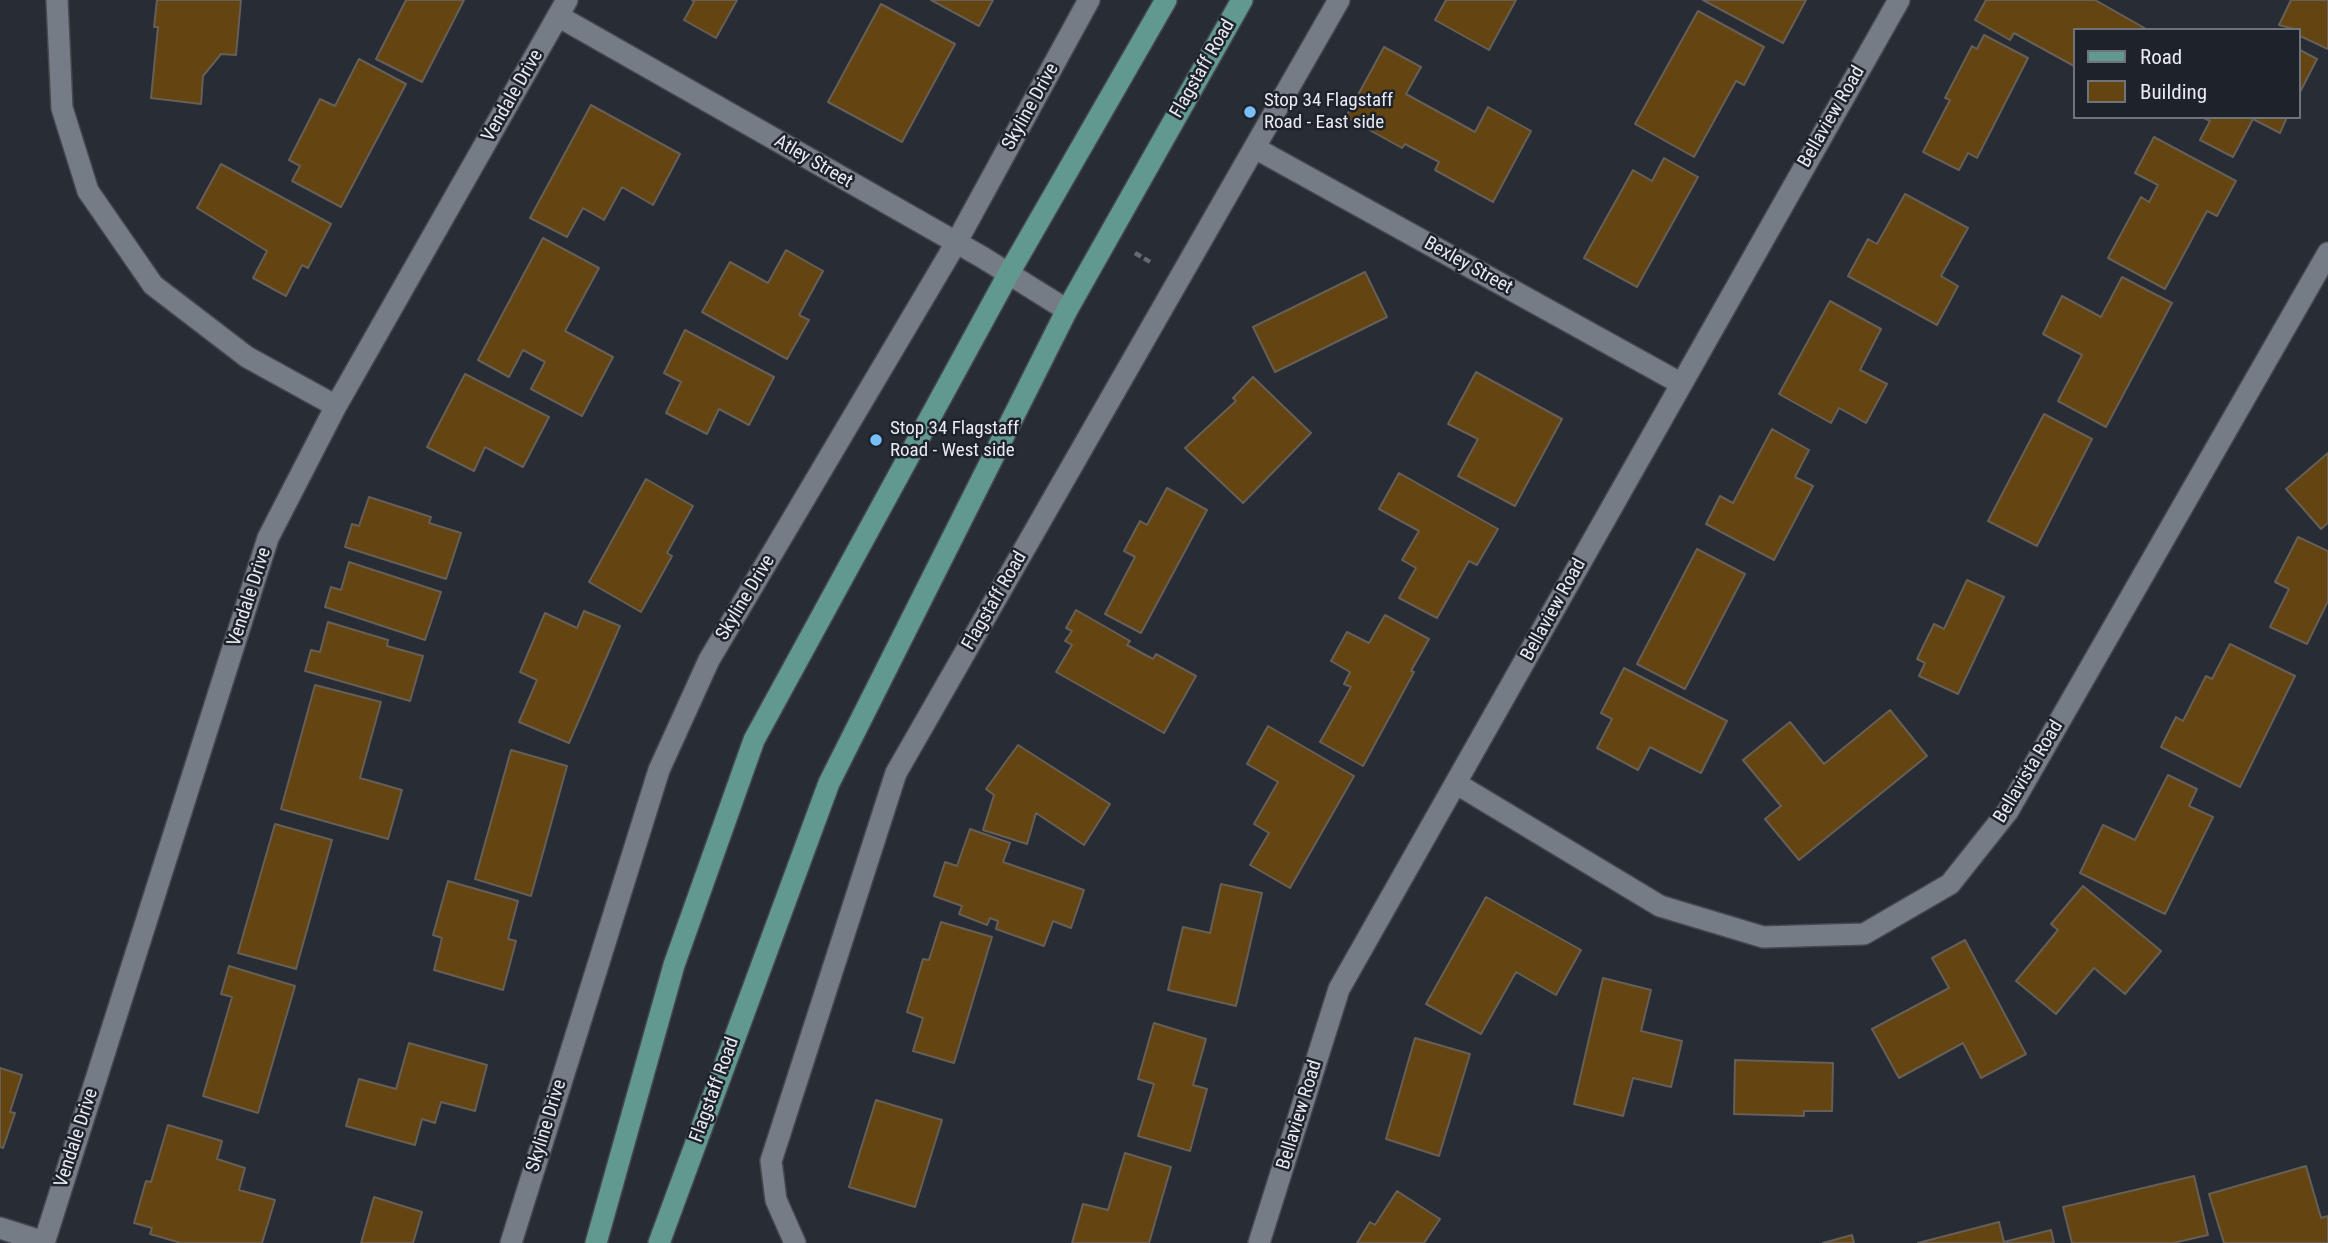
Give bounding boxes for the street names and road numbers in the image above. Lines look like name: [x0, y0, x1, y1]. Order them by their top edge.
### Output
street label: Flagstaff Road: [1166, 16, 1240, 122]
street label: Vendale Drive: [478, 46, 548, 146]
street label: Skyline Drive: [998, 60, 1064, 154]
street label: Bellaview Road: [1794, 62, 1870, 172]
street label: Atley Street: [770, 131, 856, 193]
street label: Bexley Street: [1420, 232, 1516, 300]
street label: Vendale Drive: [223, 545, 277, 649]
street label: Flagstaff Road: [958, 548, 1032, 654]
street label: Skyline Drive: [712, 551, 780, 645]
street label: Bellaview Road: [1517, 555, 1591, 665]
street label: Bellavista Road: [1990, 717, 2068, 827]
street label: Flagstaff Road: [685, 1034, 745, 1146]
street label: Bellaview Road: [1273, 1058, 1327, 1172]
street label: Skyline Drive: [522, 1077, 572, 1175]
street label: Vendale Drive: [50, 1086, 104, 1190]

